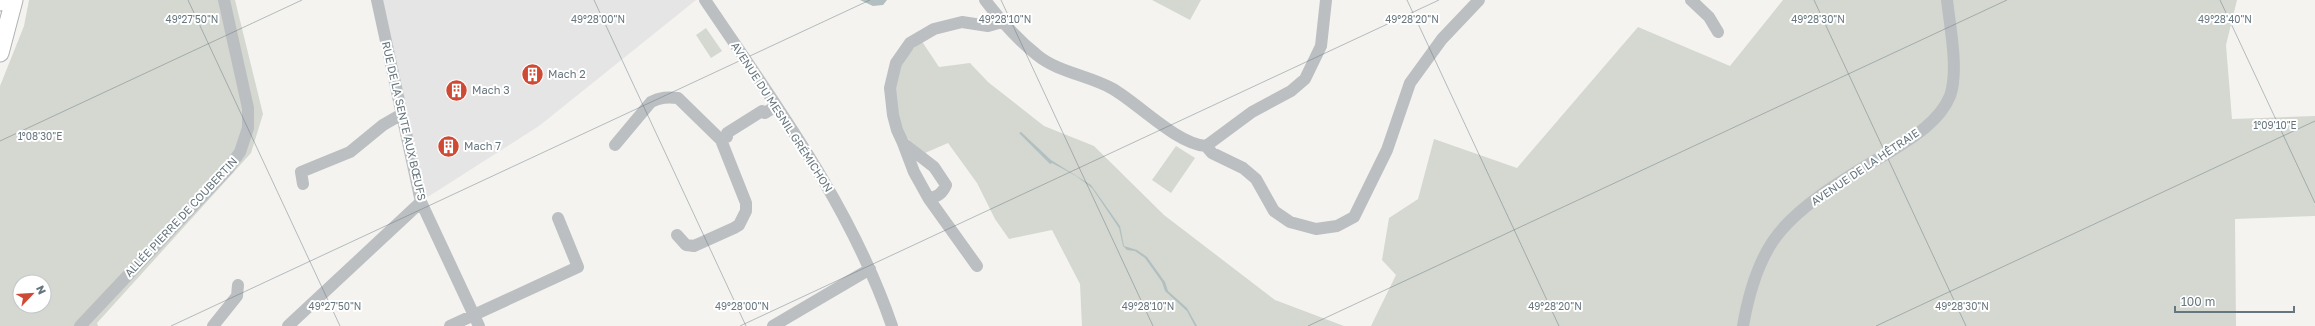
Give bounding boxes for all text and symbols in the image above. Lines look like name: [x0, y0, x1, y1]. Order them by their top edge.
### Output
text: 49°27'50"N: [166, 13, 218, 25]
text: 49°28'00"N: [571, 13, 625, 25]
text: 49°28'10"N: [979, 13, 1031, 25]
text: 49°28'20"N: [1385, 13, 1439, 25]
text: 49°28'30"N: [1791, 13, 1845, 25]
text: 49°28'40"N: [2198, 13, 2252, 25]
street label: AVENUE DU MESNIL GRÉMICHON: [729, 39, 836, 194]
street label: RUE DE LA SENTE AUX BŒUFS: [380, 40, 429, 202]
building icon: Mach 2: [519, 61, 545, 87]
place label: Mach 2: [548, 67, 586, 80]
building icon: Mach 3: [443, 77, 469, 103]
place label: Mach 3: [472, 83, 510, 96]
text: 1°09'10"E: [2253, 119, 2297, 131]
street label: AVENUE DE LA HÊTRAIE: [1808, 125, 1921, 208]
text: 1°08'30"E: [18, 130, 62, 142]
building icon: Mach 7: [436, 133, 462, 159]
place label: Mach 7: [464, 139, 501, 152]
street label: ALLÉE PIERRE DE COUBERTIN: [122, 154, 240, 279]
north arrow: [12, 274, 52, 314]
text: N: [34, 283, 49, 296]
scale bar: [2175, 288, 2294, 314]
text: 100 m: [2181, 294, 2215, 309]
text: 49°27'50"N: [309, 300, 361, 312]
text: 49°28'00"N: [715, 300, 769, 312]
text: 49°28'10"N: [1122, 300, 1174, 312]
text: 49°28'20"N: [1528, 300, 1582, 312]
text: 49°28'30"N: [1935, 300, 1989, 312]

